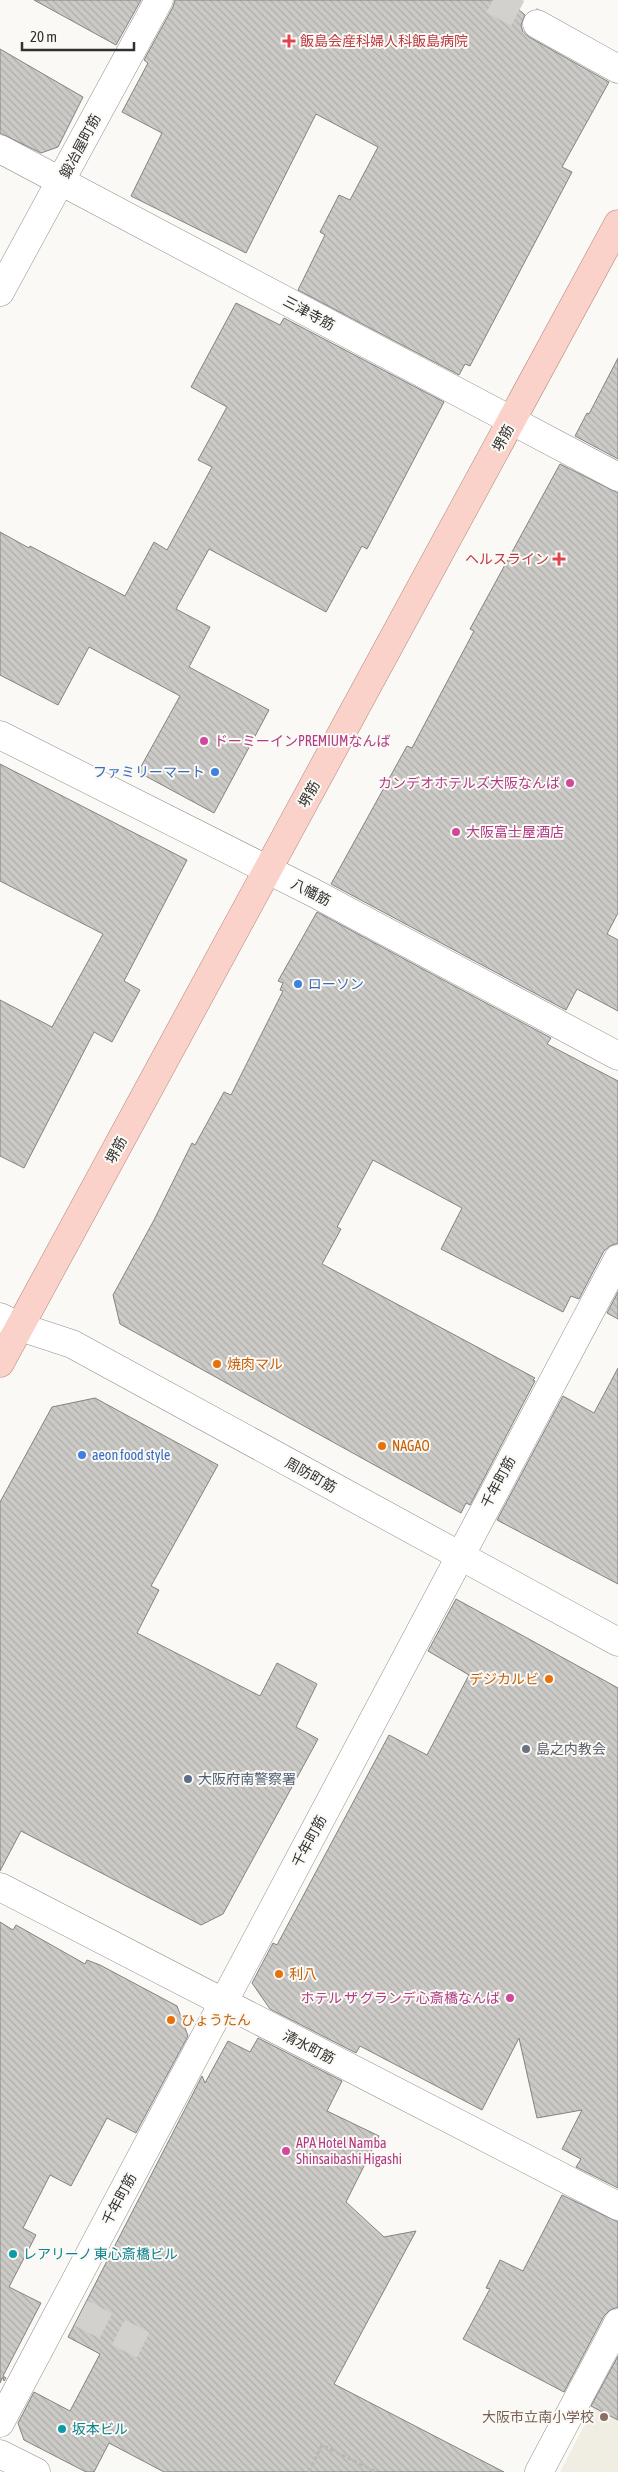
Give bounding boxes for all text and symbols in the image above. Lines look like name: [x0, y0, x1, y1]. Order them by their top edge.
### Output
scale bar: [22, 20, 135, 52]
text: 20 m: [30, 28, 57, 45]
place label: 飯島会産科婦人科飯島病院: [300, 33, 468, 49]
marker: 飯島会産科婦人科飯島病院: [282, 34, 296, 48]
street label: 鍛冶屋町筋: [57, 111, 103, 181]
street label: 三津寺筋: [281, 293, 337, 333]
street label: 堺筋: [489, 422, 517, 454]
place label: ヘルスライン: [465, 551, 549, 567]
marker: ヘルスライン: [553, 553, 565, 565]
place label: ドーミーインPREMIUMなんば: [214, 733, 390, 749]
marker: ドーミーインPREMIUMなんば: [198, 735, 210, 747]
place label: ファミリーマート: [93, 764, 205, 780]
marker: ファミリーマート: [209, 766, 221, 778]
place label: カンデオホテルズ大阪なんば: [378, 775, 560, 791]
marker: カンデオホテルズ大阪なんば: [564, 777, 576, 789]
street label: 堺筋: [295, 778, 323, 810]
place label: 大阪富士屋酒店: [466, 824, 564, 840]
marker: 大阪富士屋酒店: [450, 826, 462, 838]
street label: 八幡筋: [289, 875, 333, 909]
place label: ローソン: [308, 976, 364, 992]
marker: ローソン: [292, 978, 304, 990]
street label: 堺筋: [102, 1134, 130, 1166]
place label: 焼肉マル: [227, 1356, 283, 1372]
marker: 焼肉マル: [211, 1358, 223, 1370]
place label: NAGAO: [392, 1438, 430, 1454]
marker: NAGAO: [376, 1440, 388, 1452]
place label: aeon food style: [92, 1447, 170, 1463]
marker: aeon food style: [76, 1449, 88, 1461]
street label: 周防町筋: [283, 1454, 339, 1496]
street label: 千年町筋: [478, 1454, 518, 1510]
place label: デジカルビ: [469, 1671, 539, 1687]
marker: デジカルビ: [543, 1673, 555, 1685]
place label: 島之内教会: [536, 1741, 606, 1757]
marker: 島之内教会: [520, 1743, 532, 1755]
place label: 大阪府南警察署: [198, 1771, 296, 1787]
marker: 大阪府南警察署: [182, 1773, 194, 1785]
street label: 千年町筋: [289, 1813, 329, 1869]
place label: 利八: [289, 1966, 317, 1982]
marker: 利八: [273, 1968, 285, 1980]
place label: ホテル ザ グランデ心斎橋なんば: [300, 1990, 500, 2006]
marker: ホテル ザ グランデ心斎橋なんば: [504, 1992, 516, 2004]
place label: ひょうたん: [181, 2012, 251, 2028]
marker: ひょうたん: [165, 2014, 177, 2026]
street label: 清水町筋: [280, 2027, 338, 2067]
place label: APA Hotel Namba Shinsaibashi Higashi: [296, 2135, 402, 2167]
marker: APA Hotel Namba Shinsaibashi Higashi: [280, 2145, 292, 2157]
street label: 千年町筋: [99, 2171, 139, 2227]
place label: レアリーノ 東心斎橋ビル: [23, 2246, 178, 2262]
marker: レアリーノ 東心斎橋ビル: [7, 2248, 19, 2260]
place label: 大阪市立南小学校: [482, 2409, 594, 2425]
marker: 大阪市立南小学校: [598, 2411, 610, 2423]
place label: 坂本ビル: [72, 2421, 128, 2437]
marker: 坂本ビル: [56, 2423, 68, 2435]

